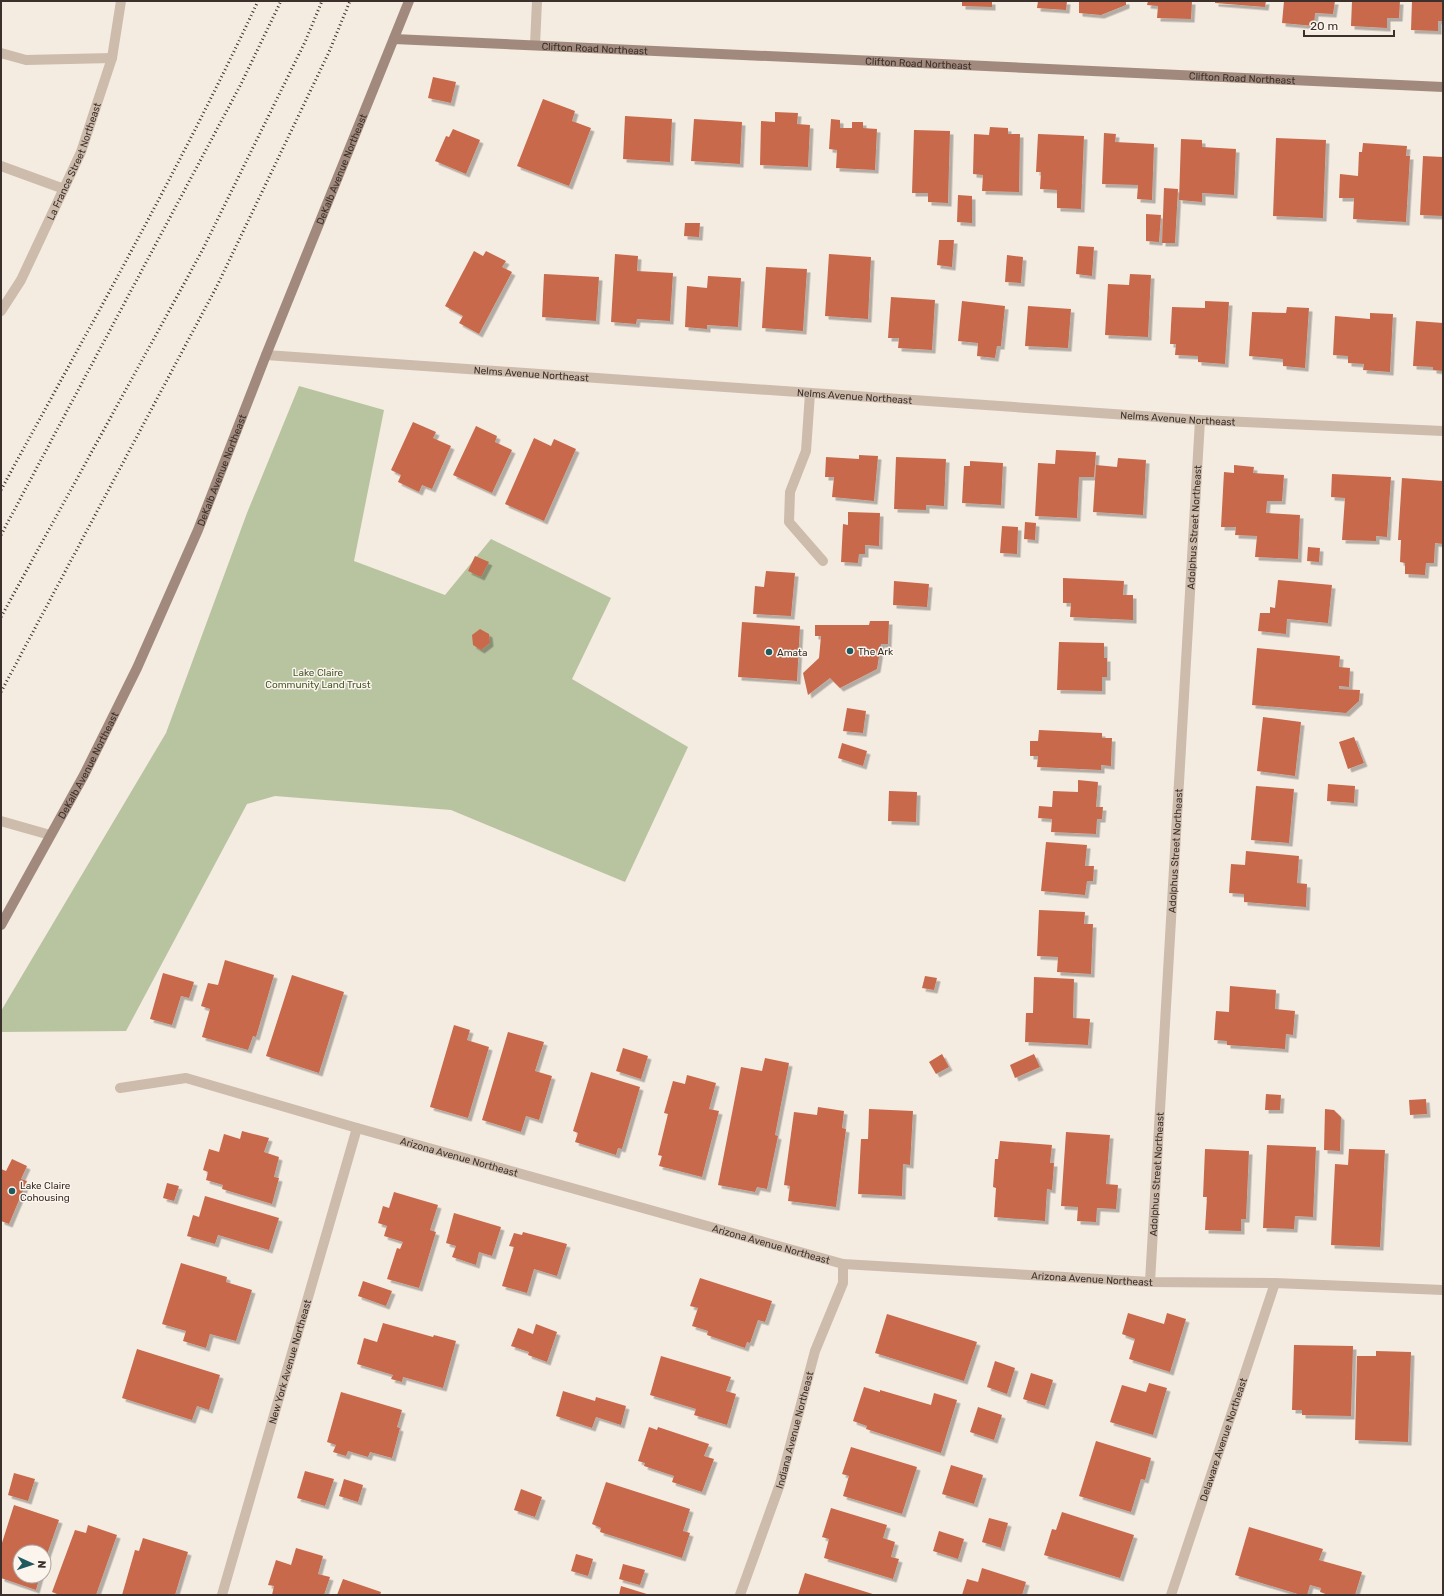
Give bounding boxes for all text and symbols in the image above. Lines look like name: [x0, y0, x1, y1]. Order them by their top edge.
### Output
scale bar: [1304, 12, 1394, 38]
text: 20 m: [1310, 19, 1338, 33]
street label: Clifton Road Northeast: [541, 41, 648, 58]
street label: Clifton Road Northeast: [865, 56, 972, 72]
street label: Clifton Road Northeast: [1189, 70, 1296, 87]
street label: La France Street Northeast: [45, 101, 104, 222]
street label: DeKalb Avenue Northeast: [314, 112, 370, 227]
street label: Nelms Avenue Northeast: [473, 364, 589, 384]
street label: Nelms Avenue Northeast: [797, 387, 913, 407]
street label: Nelms Avenue Northeast: [1120, 409, 1236, 429]
street label: DeKalb Avenue Northeast: [195, 413, 249, 528]
street label: Adolphus Street Northeast: [1185, 465, 1204, 590]
marker: The Ark: [845, 646, 855, 656]
place label: The Ark: [858, 646, 894, 658]
marker: Amata: [764, 647, 774, 657]
place label: Amata: [777, 647, 808, 659]
park label: Lake Claire Community Land Trust: [265, 667, 371, 691]
street label: DeKalb Avenue Northeast: [56, 710, 121, 821]
street label: Adolphus Street Northeast: [1166, 788, 1186, 913]
street label: Adolphus Street Northeast: [1148, 1112, 1167, 1237]
street label: Arizona Avenue Northeast: [399, 1135, 519, 1180]
place label: Lake Claire Cohousing: [20, 1180, 71, 1204]
marker: Lake Claire Cohousing: [7, 1186, 17, 1196]
street label: Arizona Avenue Northeast: [711, 1223, 831, 1267]
street label: Arizona Avenue Northeast: [1031, 1270, 1153, 1289]
street label: New York Avenue Northeast: [267, 1298, 314, 1425]
street label: Indiana Avenue Northeast: [774, 1370, 816, 1490]
street label: Delaware Avenue Northeast: [1198, 1376, 1250, 1503]
north arrow: [12, 1544, 52, 1584]
text: N: [35, 1560, 48, 1569]

